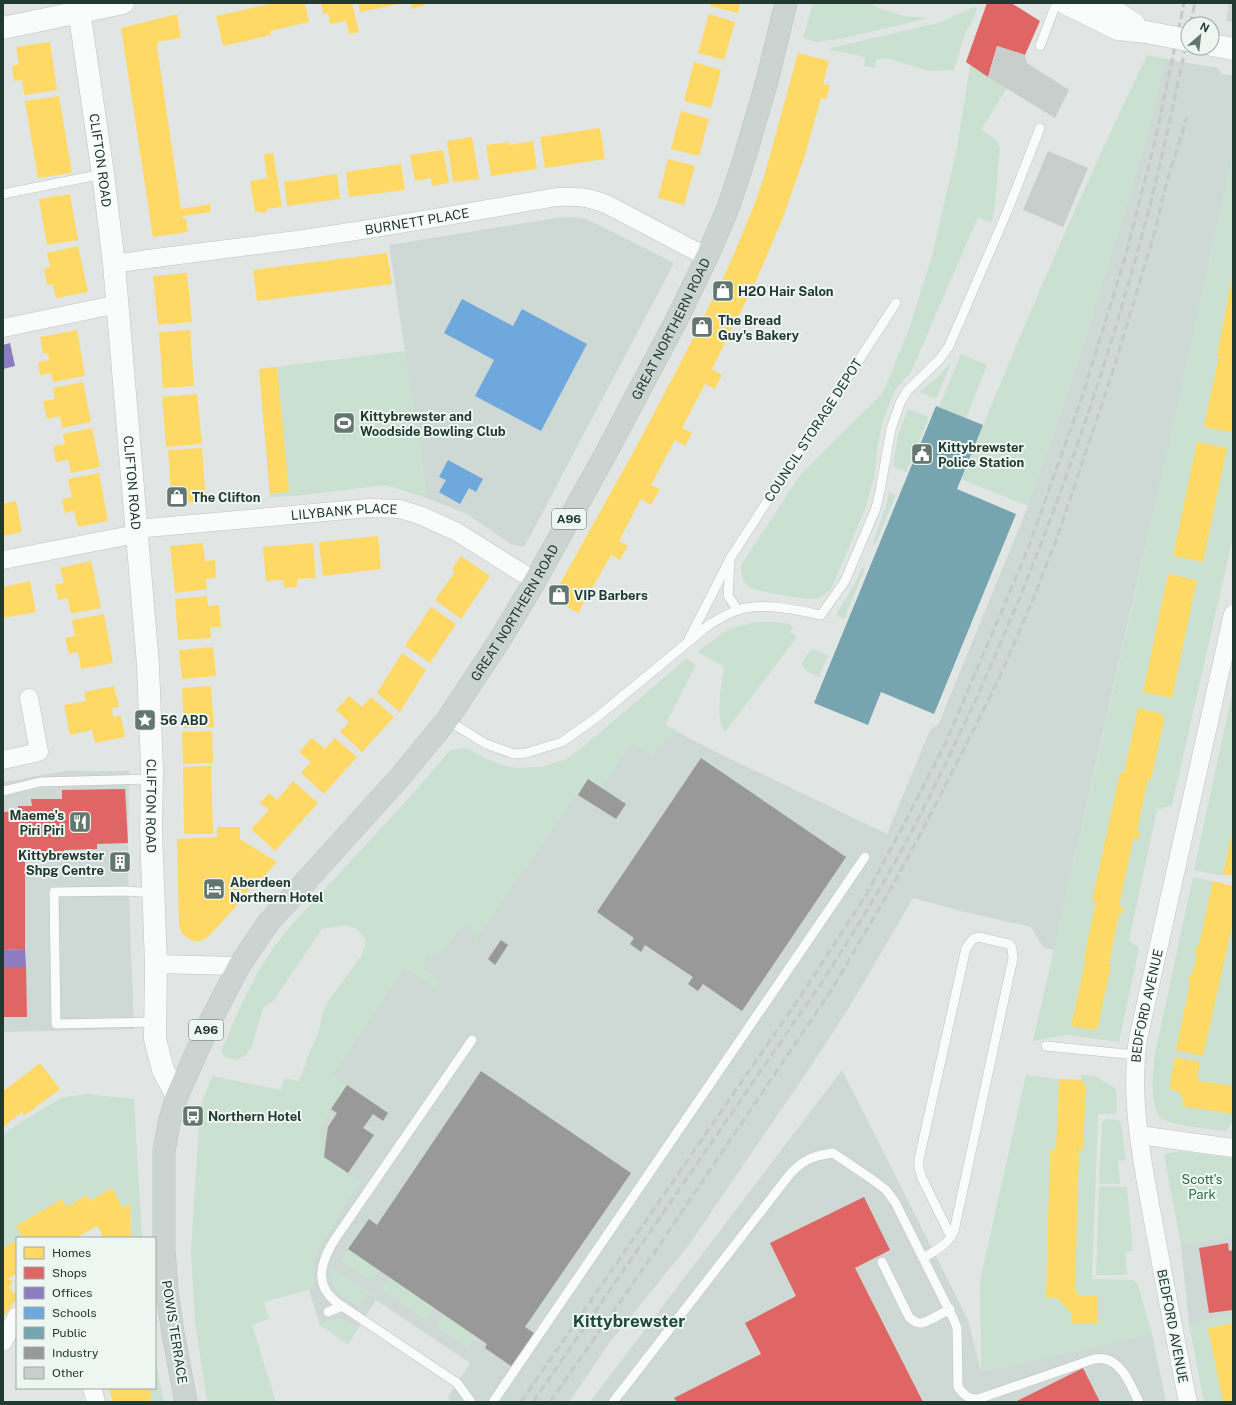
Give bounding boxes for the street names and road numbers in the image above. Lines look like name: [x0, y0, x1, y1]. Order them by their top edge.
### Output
street label: CLIFTON ROAD: [86, 113, 114, 208]
street label: BURNETT PLACE: [364, 205, 470, 238]
street label: GREAT NORTHERN ROAD: [629, 256, 713, 402]
street label: COUNCIL STORAGE DEPOT: [762, 356, 865, 505]
street label: CLIFTON ROAD: [121, 435, 144, 530]
street label: LILYBANK PLACE: [290, 501, 398, 523]
road number: A96: [552, 509, 586, 529]
street label: GREAT NORTHERN ROAD: [468, 542, 562, 684]
street label: CLIFTON ROAD: [143, 759, 159, 853]
street label: BEDFORD AVENUE: [1129, 948, 1166, 1063]
road number: A96: [189, 1020, 223, 1040]
street label: BEDFORD AVENUE: [1154, 1268, 1191, 1384]
street label: POWIS TERRACE: [159, 1279, 190, 1385]

